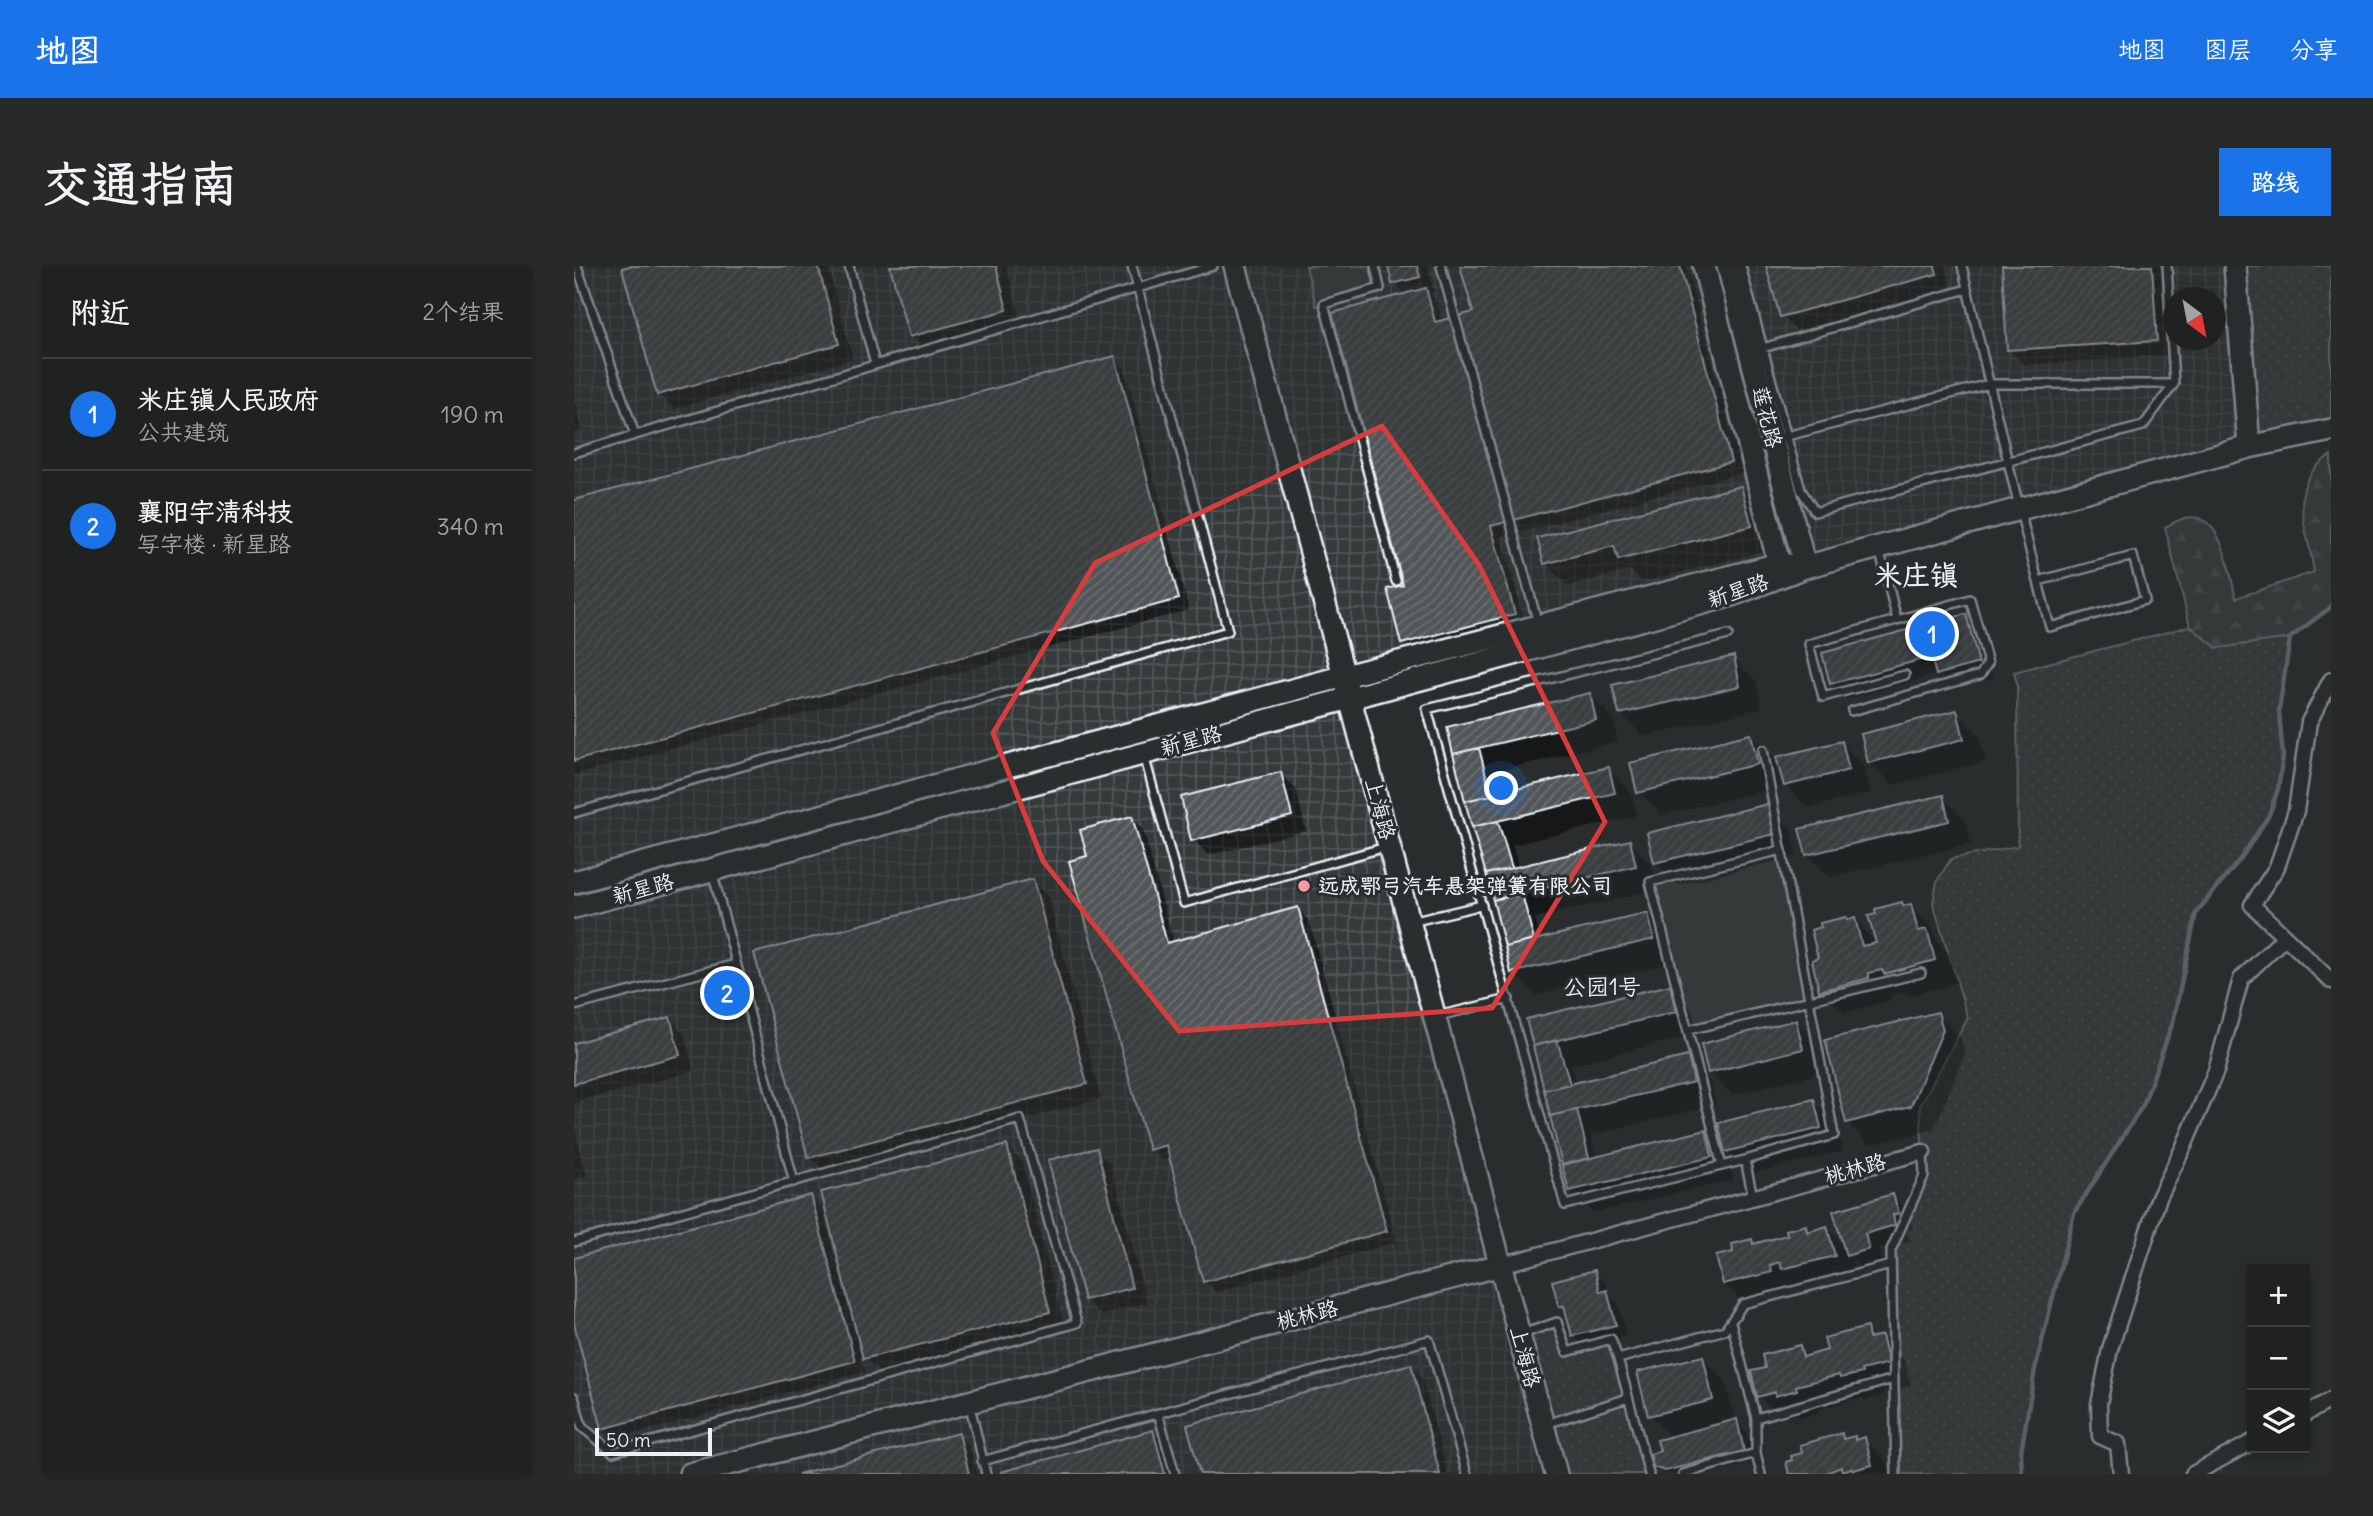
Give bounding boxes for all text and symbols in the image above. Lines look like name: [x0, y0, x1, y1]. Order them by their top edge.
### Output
text: 地图: [35, 29, 101, 71]
text: 地图: [2118, 34, 2166, 64]
text: 图层: [2204, 34, 2252, 64]
text: 分享: [2290, 34, 2338, 64]
button: 路线: [2219, 148, 2331, 216]
text: 交通指南: [42, 153, 238, 214]
north arrow: [2163, 287, 2226, 350]
text: 附近: [70, 293, 130, 331]
text: 2个结果: [422, 297, 504, 326]
text: 米庄镇人民政府: [137, 383, 319, 416]
street label: 莲花路: [1747, 383, 1788, 451]
text: 1: [88, 400, 98, 429]
text: 190 m: [441, 400, 504, 429]
text: 公共建筑: [137, 417, 229, 446]
text: 襄阳宇清科技: [137, 495, 293, 528]
text: 2: [87, 512, 99, 541]
text: 340 m: [437, 512, 504, 541]
text: 写字楼 · 新星路: [137, 529, 291, 558]
district label: 米庄镇: [1874, 557, 1958, 593]
street label: 新星路: [1704, 568, 1772, 614]
pin: 1: [1909, 608, 1955, 660]
street label: 新星路: [1157, 719, 1225, 762]
your location: [1484, 771, 1518, 805]
street label: 上海路: [1359, 775, 1402, 843]
street label: 新星路: [609, 867, 677, 910]
place label: 远成鄂弓汽车悬架弹簧有限公司: [1318, 872, 1612, 899]
marker: 远成鄂弓汽车悬架弹簧有限公司: [1296, 878, 1312, 894]
pin: 2: [704, 967, 750, 1019]
district label: 公园1号: [1563, 972, 1641, 1001]
street label: 桃林路: [1821, 1147, 1889, 1190]
map controls: [2247, 1264, 2310, 1453]
button: +: [2247, 1264, 2310, 1327]
street label: 桃林路: [1273, 1294, 1341, 1335]
street label: 上海路: [1504, 1323, 1547, 1391]
button: −: [2247, 1327, 2310, 1390]
button: layers: [2247, 1390, 2310, 1453]
scale bar: [595, 1425, 712, 1457]
text: 50 m: [606, 1428, 651, 1452]

